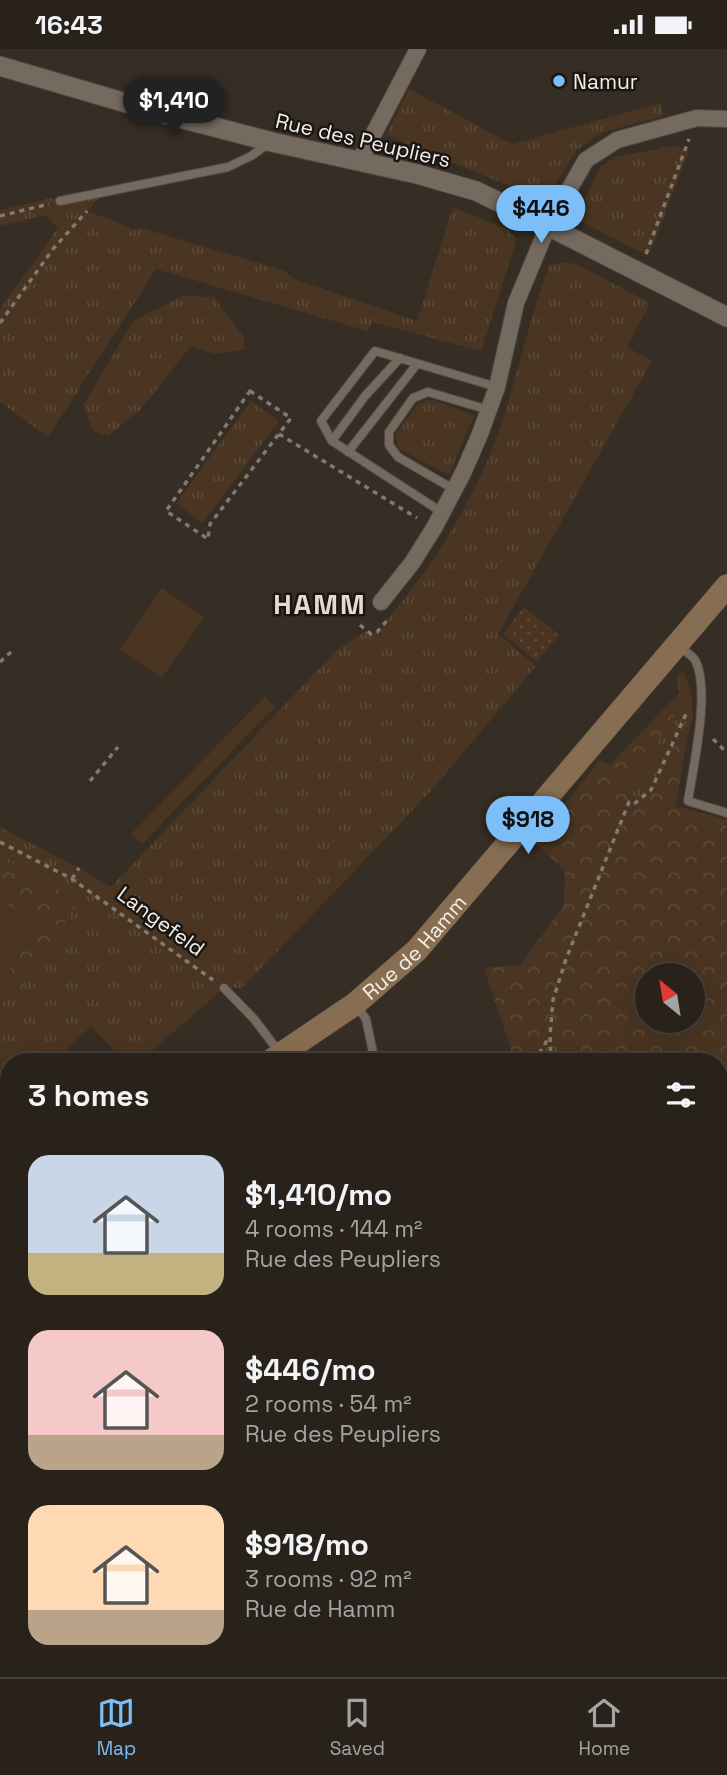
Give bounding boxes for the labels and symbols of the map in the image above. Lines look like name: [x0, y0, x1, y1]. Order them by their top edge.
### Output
place label: Namur: [573, 68, 638, 95]
marker: Namur: [551, 73, 567, 89]
pin: $1,410: [117, 77, 231, 137]
street label: Rue des Peupliers: [273, 107, 453, 173]
pin: $446: [500, 185, 582, 245]
district label: HAMM: [273, 586, 367, 622]
pin: $918: [487, 797, 569, 856]
street label: Langefeld: [112, 880, 210, 962]
street label: Rue de Hamm: [356, 889, 472, 1005]
north arrow: [635, 963, 705, 1033]

